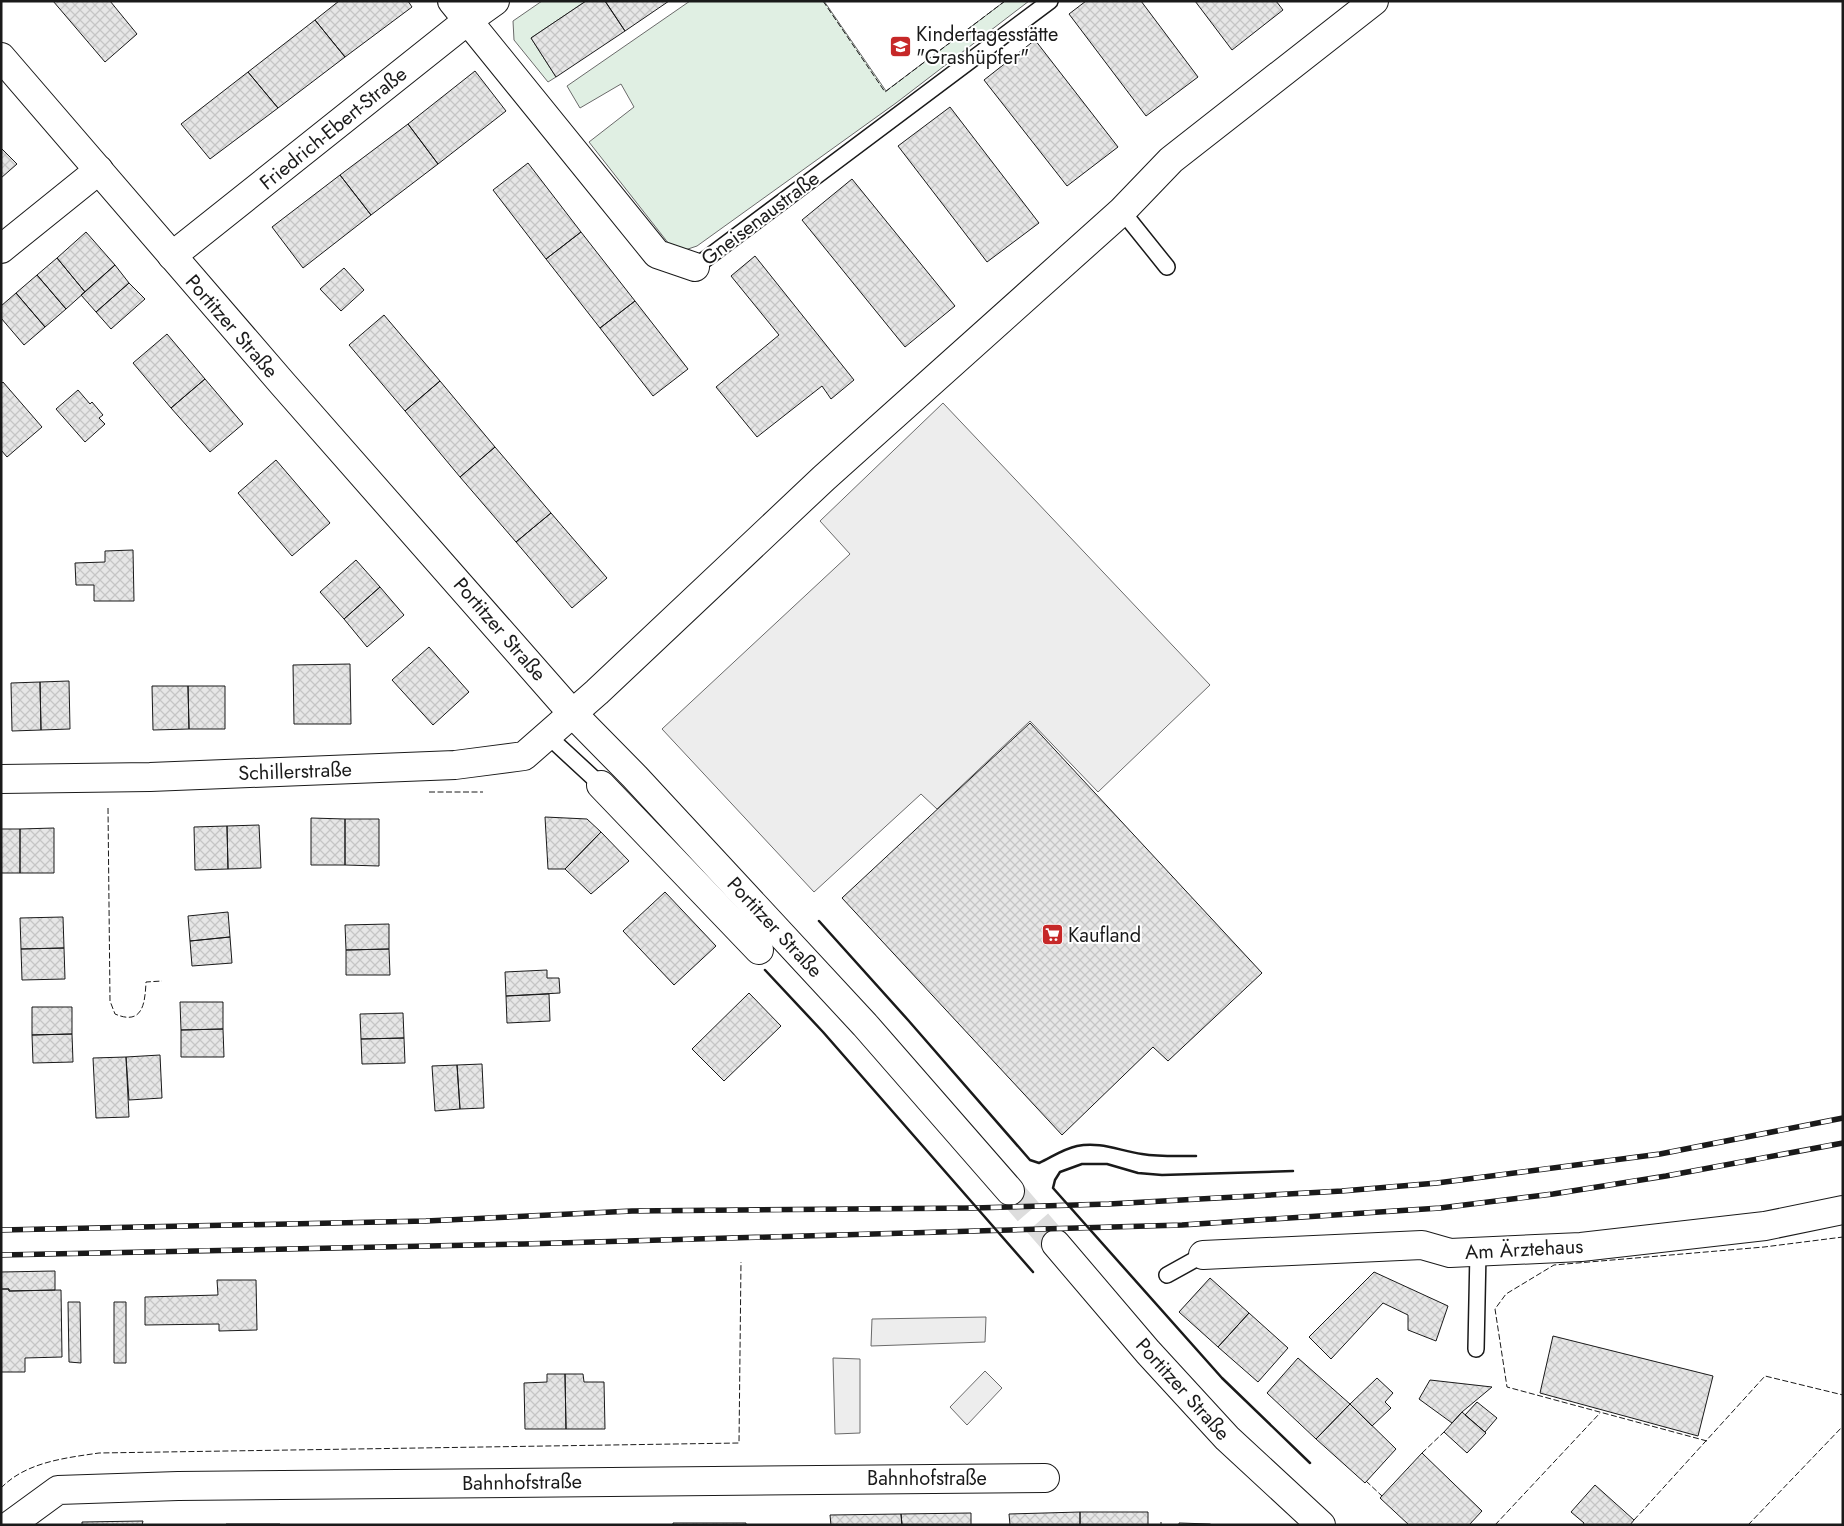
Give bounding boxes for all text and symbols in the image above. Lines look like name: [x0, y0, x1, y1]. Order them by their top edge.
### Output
place label: Kindertagesstätte "Grashüpfer": [916, 20, 1058, 72]
school or university icon: Kindertagesstätte "Grashüpfer": [888, 34, 912, 58]
street label: Friedrich-Ebert-Straße: [253, 60, 413, 197]
street label: Gneisenaustraße: [695, 164, 825, 273]
street label: Portitzer Straße: [178, 268, 285, 384]
street label: Portitzer Straße: [446, 571, 553, 687]
street label: Schillerstraße: [238, 755, 352, 788]
street label: Portitzer Straße: [720, 870, 829, 984]
place label: Kaufland: [1068, 921, 1141, 950]
supermarket icon: Kaufland: [1040, 923, 1064, 947]
street label: Am Ärztehaus: [1464, 1232, 1584, 1267]
street label: Portitzer Straße: [1129, 1332, 1237, 1447]
street label: Bahnhofstraße: [867, 1464, 987, 1493]
street label: Bahnhofstraße: [462, 1467, 582, 1498]

